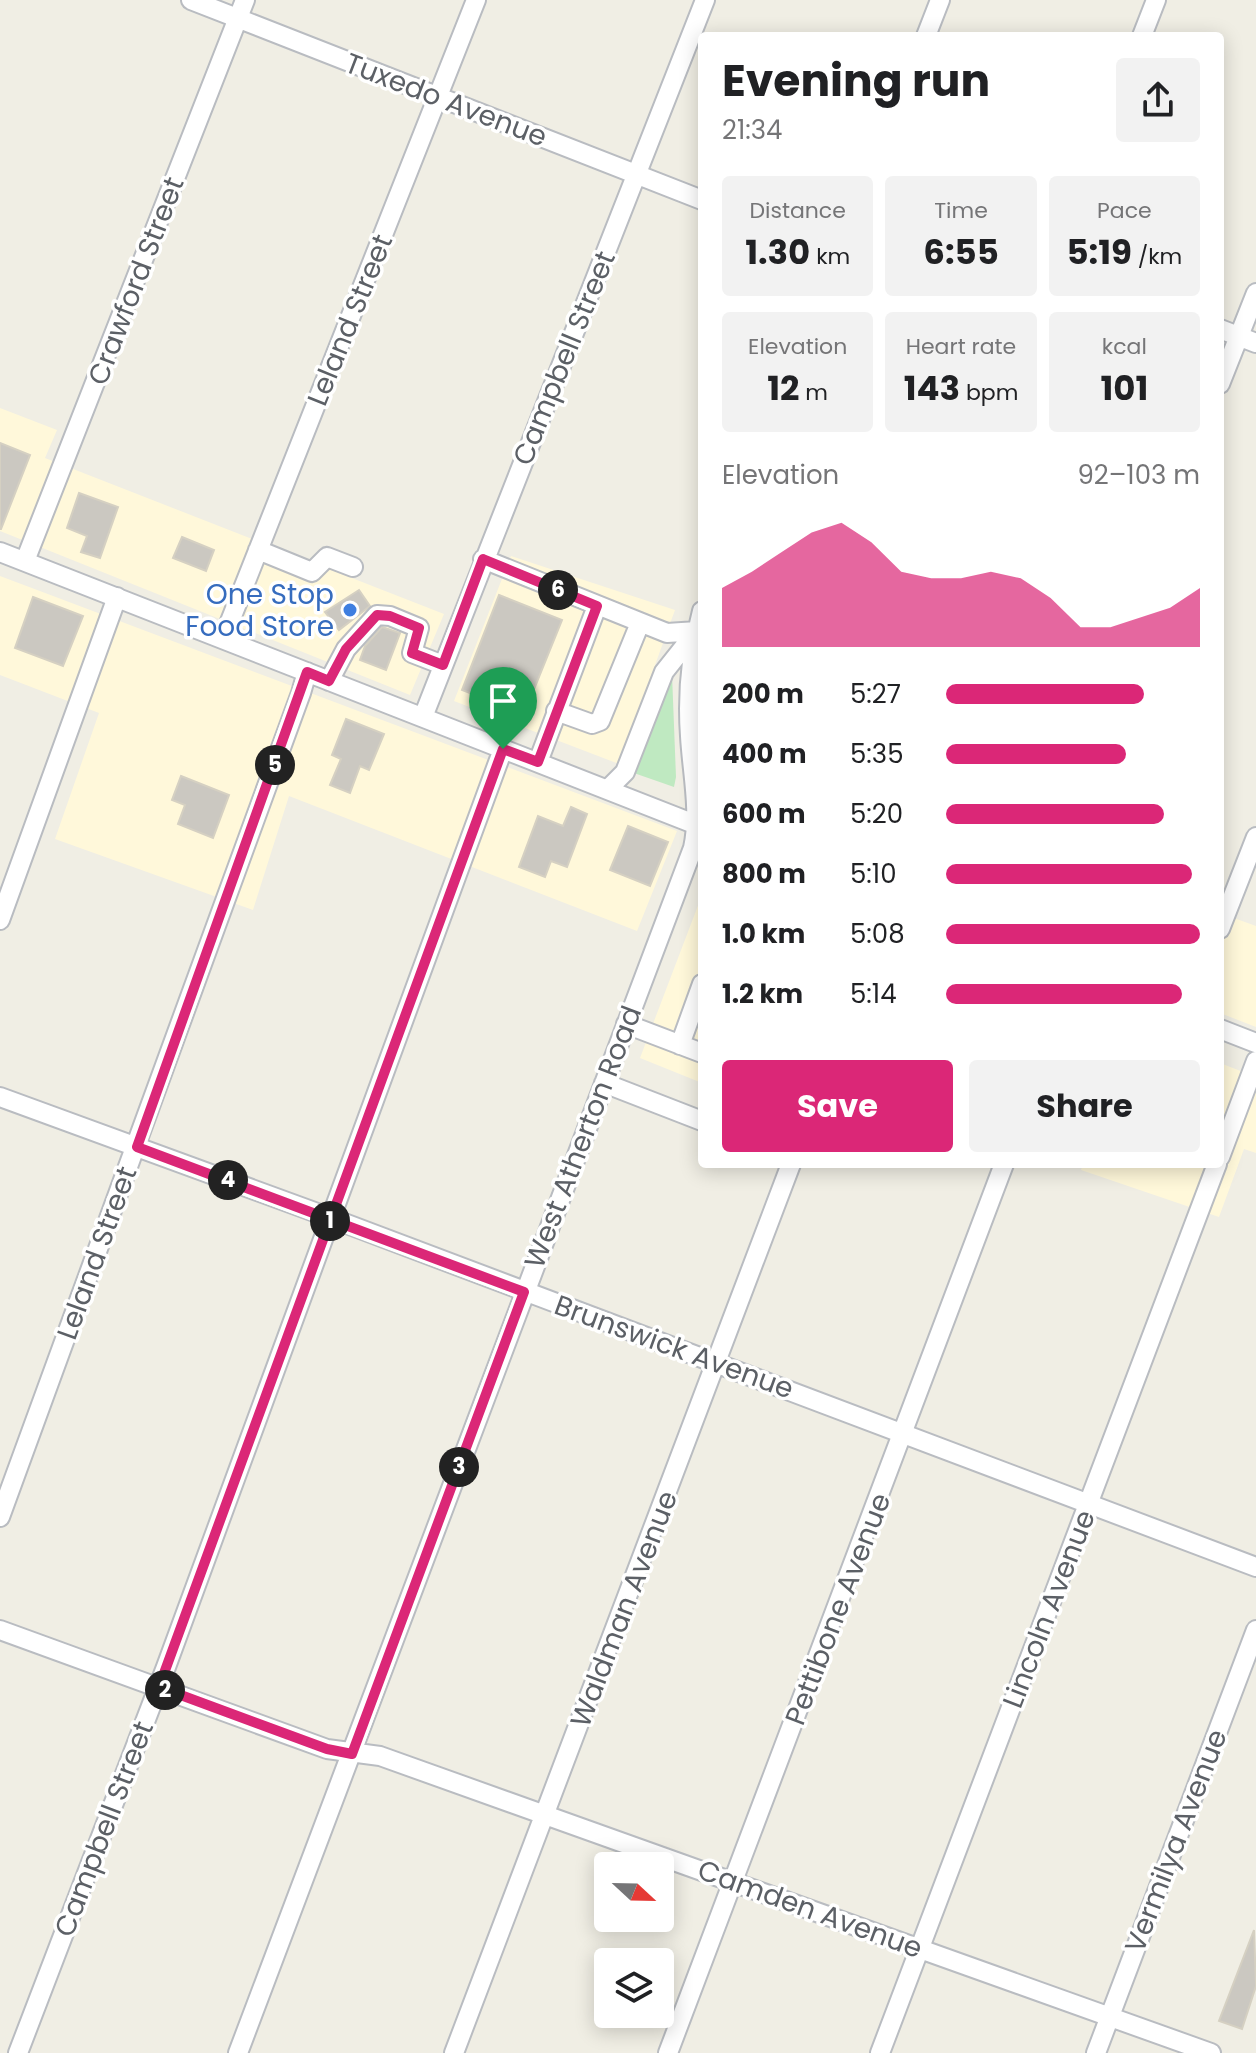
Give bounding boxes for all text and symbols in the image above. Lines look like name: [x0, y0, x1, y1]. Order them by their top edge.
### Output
street label: Tuxedo Avenue: [339, 44, 553, 156]
text: Evening run: [722, 50, 990, 111]
button: share: [1116, 58, 1200, 142]
text: 21:34: [722, 112, 782, 148]
street label: Crawford Street: [78, 171, 194, 391]
text: Distance: [749, 195, 846, 226]
text: Time: [934, 195, 988, 226]
text: Pace: [1097, 195, 1152, 226]
text: 1.30: [745, 228, 810, 276]
text: 6:55: [923, 228, 999, 276]
text: 5:19: [1066, 228, 1132, 276]
street label: Leland Street: [298, 229, 402, 411]
text: km: [810, 241, 850, 272]
text: /km: [1132, 241, 1182, 272]
street label: Campbell Street: [503, 245, 625, 471]
text: Elevation: [748, 331, 847, 362]
text: Heart rate: [906, 331, 1016, 362]
text: kcal: [1102, 331, 1147, 362]
text: 12: [767, 364, 799, 412]
text: 143: [904, 364, 960, 412]
text: 101: [1100, 364, 1148, 412]
text: m: [799, 377, 828, 408]
text: bpm: [960, 377, 1018, 408]
text: Elevation: [722, 457, 839, 493]
text: 92–103 m: [1077, 457, 1200, 493]
pin: 6: [538, 570, 578, 610]
text: 6: [551, 574, 565, 605]
place label: One Stop Food Store: [185, 575, 334, 646]
marker: One Stop Food Store: [341, 601, 359, 619]
pin: [469, 667, 537, 749]
text: 200 m: [722, 676, 804, 712]
text: 5:27: [850, 676, 901, 712]
icon: arrive: [481, 679, 525, 723]
text: 400 m: [722, 736, 807, 772]
text: 5:35: [850, 736, 904, 772]
pin: 5: [255, 745, 295, 785]
text: 5: [268, 749, 282, 780]
text: 600 m: [722, 796, 806, 832]
text: 5:20: [850, 796, 903, 832]
text: 800 m: [722, 856, 806, 892]
text: 5:10: [850, 856, 897, 892]
text: 1.0 km: [722, 916, 805, 952]
text: 5:08: [850, 916, 905, 952]
text: 1.2 km: [722, 976, 803, 1012]
text: 5:14: [850, 976, 897, 1012]
street label: West Atherton Road: [515, 1000, 651, 1274]
button: Save: [722, 1060, 953, 1152]
button: Share: [969, 1060, 1200, 1152]
pin: 4: [208, 1160, 248, 1200]
street label: Leland Street: [48, 1161, 146, 1345]
text: 4: [221, 1164, 235, 1195]
pin: 1: [310, 1201, 350, 1241]
text: 1: [326, 1205, 334, 1236]
street label: Brunswick Avenue: [549, 1286, 799, 1408]
pin: 3: [439, 1447, 479, 1487]
text: 3: [452, 1451, 466, 1482]
street label: Waldman Avenue: [561, 1485, 687, 1733]
street label: Pettibone Avenue: [776, 1487, 900, 1731]
street label: Lincoln Avenue: [993, 1504, 1105, 1714]
pin: 2: [145, 1670, 185, 1710]
text: 2: [159, 1674, 171, 1705]
street label: Campbell Street: [45, 1716, 163, 1942]
street label: Vermilya Avenue: [1115, 1724, 1237, 1958]
street label: Camden Avenue: [692, 1850, 928, 1968]
north arrow: [594, 1852, 674, 1932]
map controls: [594, 1852, 674, 2028]
button: layers: [594, 1948, 674, 2028]

